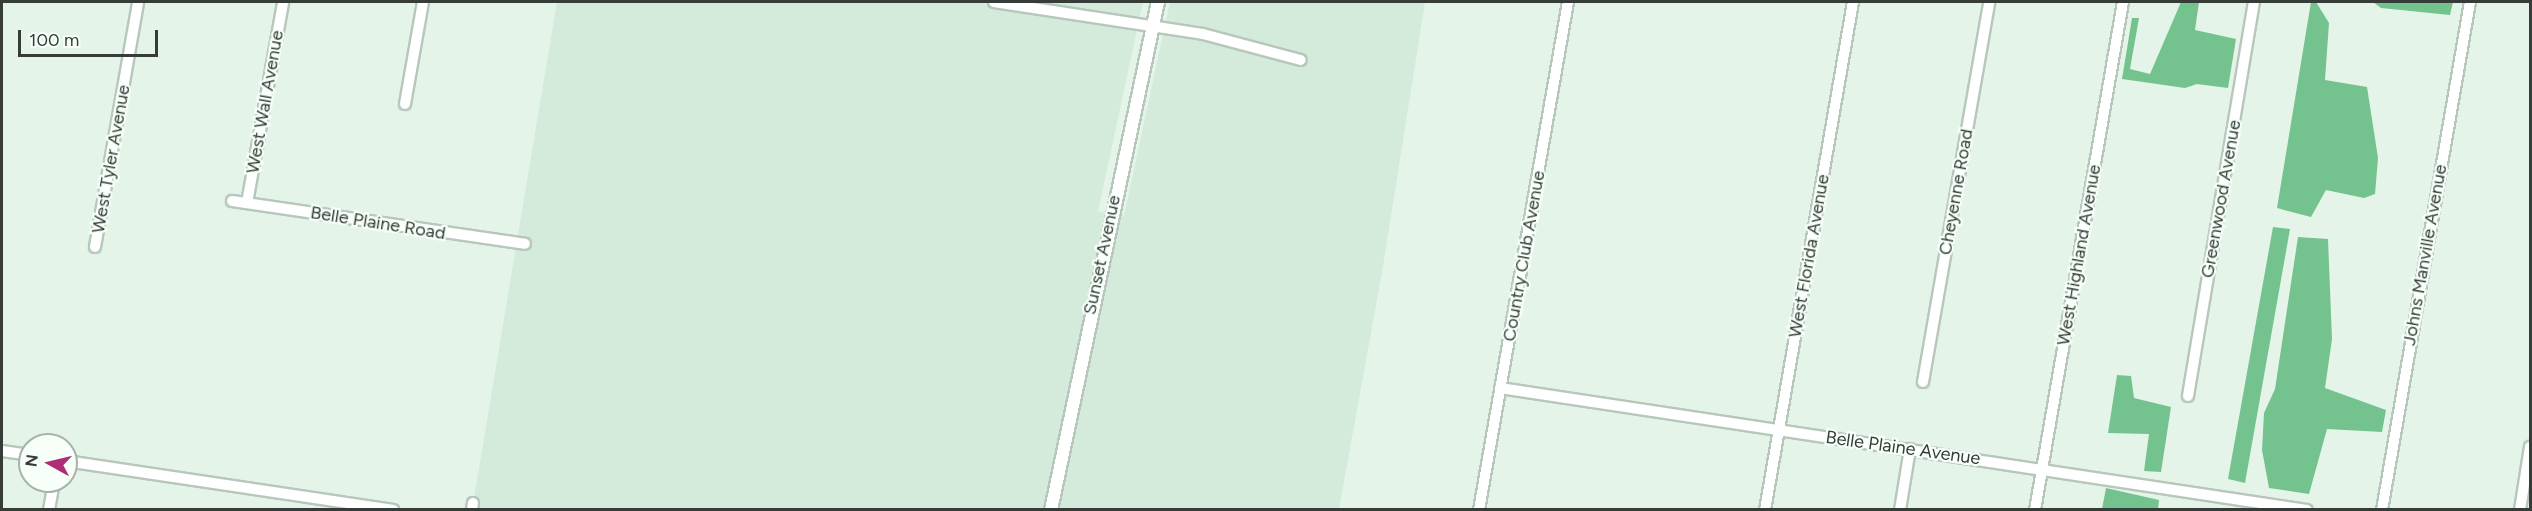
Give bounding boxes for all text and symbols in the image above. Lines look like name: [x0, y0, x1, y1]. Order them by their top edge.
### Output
scale bar: [21, 18, 160, 56]
text: 100 m: [29, 29, 79, 51]
street label: West Wall Avenue: [242, 29, 288, 175]
street label: West Tyler Avenue: [87, 83, 135, 235]
street label: Greenwood Avenue: [2196, 118, 2246, 280]
street label: Cheyenne Road: [1934, 127, 1978, 257]
street label: West Highland Avenue: [2052, 163, 2106, 347]
street label: Johns Manville Avenue: [2398, 163, 2452, 347]
street label: Country Club Avenue: [1498, 169, 1550, 343]
street label: West Florida Avenue: [1784, 173, 1834, 339]
street label: Sunset Avenue: [1079, 193, 1125, 317]
street label: Belle Plaine Road: [309, 202, 447, 244]
street label: Belle Plaine Avenue: [1824, 426, 1982, 470]
north arrow: [18, 433, 78, 493]
text: N: [21, 453, 42, 468]

